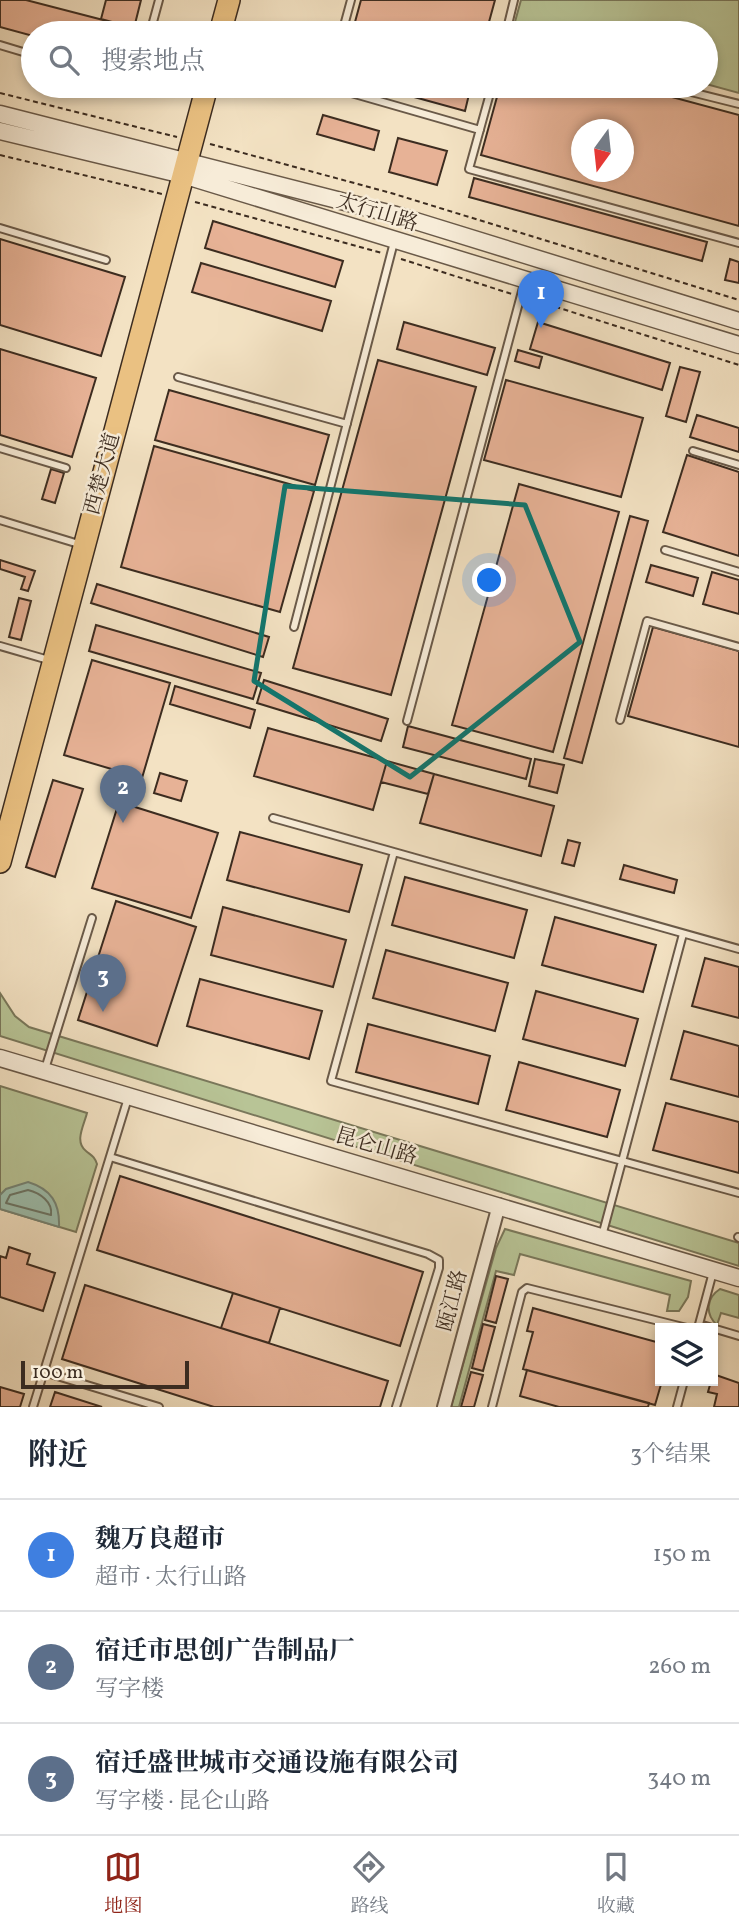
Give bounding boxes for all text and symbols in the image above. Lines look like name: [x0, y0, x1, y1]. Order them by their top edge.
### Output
search box: [21, 21, 718, 98]
icon: search: [45, 41, 83, 79]
text: 搜索地点: [101, 44, 205, 80]
north arrow: [571, 119, 634, 182]
street label: 太行山路: [333, 187, 421, 239]
pin: 1: [518, 270, 564, 328]
street label: 西楚大道: [78, 430, 128, 518]
your location: [472, 563, 506, 597]
pin: 2: [100, 765, 146, 823]
pin: 3: [80, 954, 126, 1012]
street label: 昆仑山路: [332, 1121, 420, 1173]
street label: 瓯江路: [431, 1267, 475, 1335]
map controls: [655, 1323, 718, 1386]
button: layers: [655, 1323, 718, 1386]
scale bar: [21, 1358, 189, 1390]
text: 100 m: [32, 1360, 83, 1386]
text: 附近: [28, 1435, 88, 1477]
text: 3个结果: [630, 1439, 711, 1471]
text: 魏万良超市: [95, 1522, 225, 1558]
text: 1: [46, 1539, 56, 1571]
text: 150 m: [653, 1539, 711, 1571]
text: 超市 · 太行山路: [95, 1562, 247, 1594]
text: 宿迁市思创广告制品厂: [95, 1634, 355, 1670]
text: 2: [45, 1651, 57, 1683]
text: 260 m: [648, 1651, 711, 1683]
text: 写字楼: [95, 1674, 164, 1706]
text: 宿迁盛世城市交通设施有限公司: [95, 1746, 459, 1782]
text: 3: [45, 1763, 57, 1795]
text: 340 m: [647, 1763, 711, 1795]
text: 写字楼 · 昆仑山路: [95, 1786, 270, 1818]
tab: 地图: [104, 1848, 142, 1920]
tab: 路线: [350, 1848, 389, 1920]
tab: 收藏: [597, 1848, 635, 1920]

